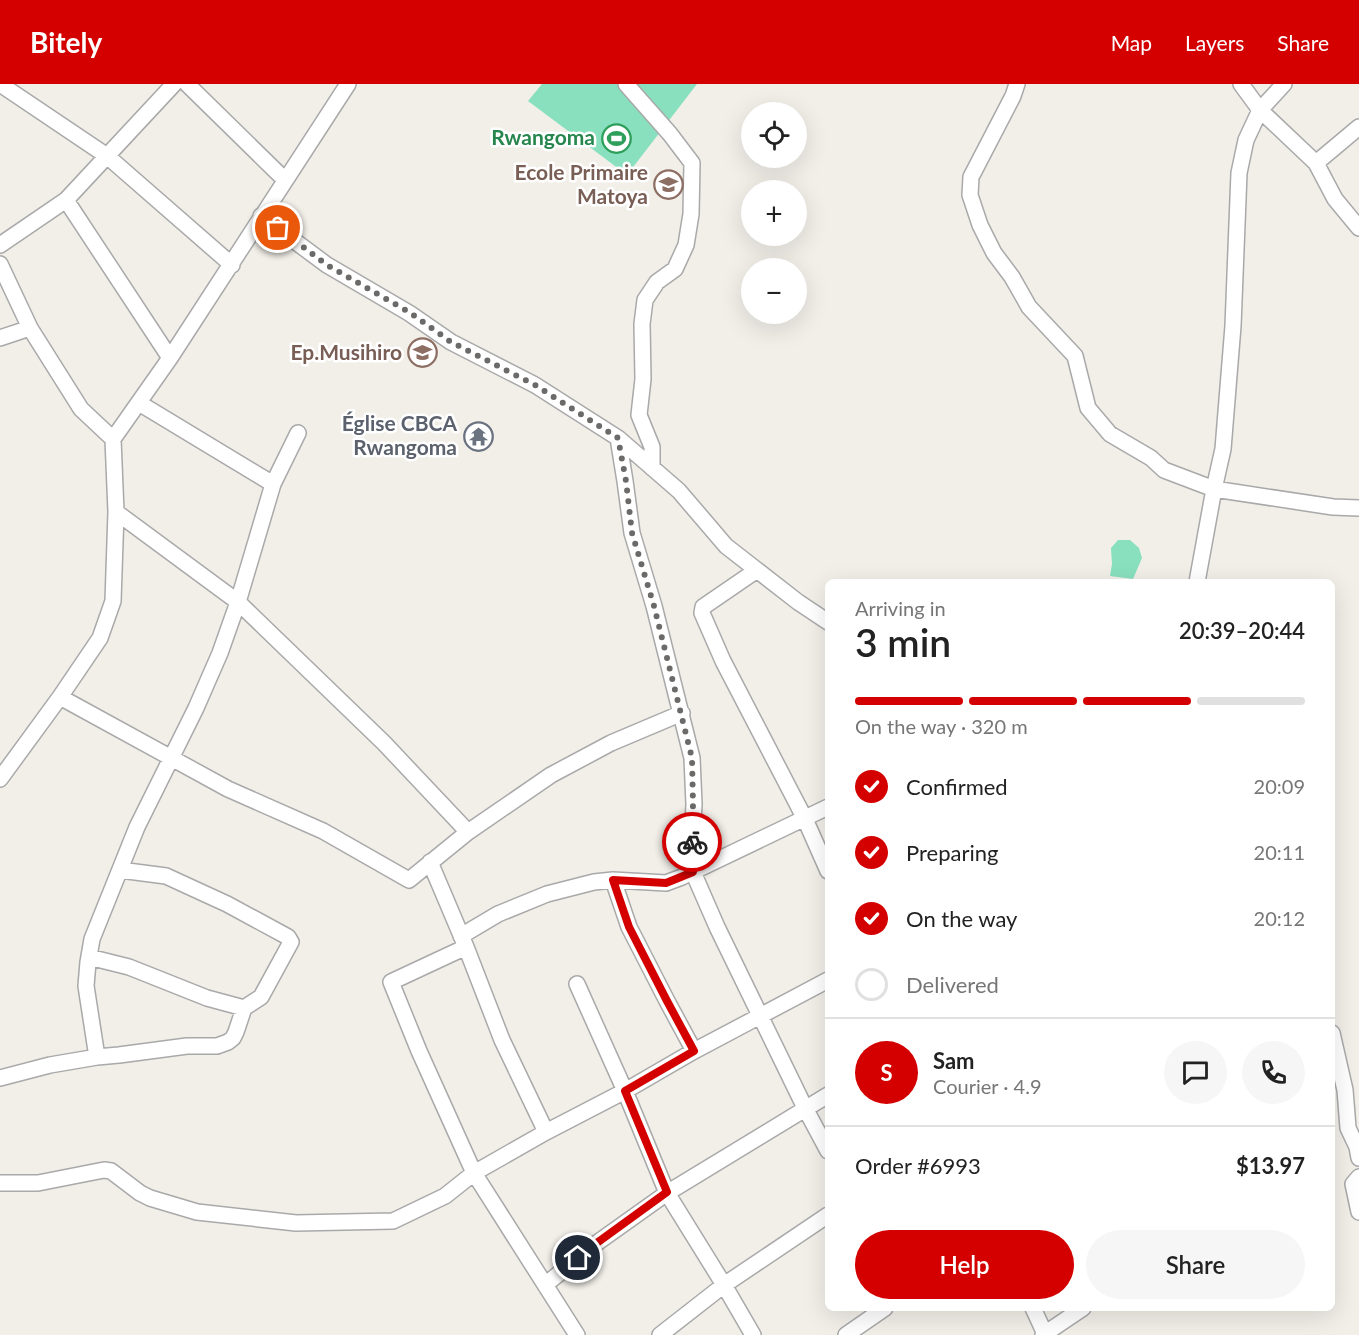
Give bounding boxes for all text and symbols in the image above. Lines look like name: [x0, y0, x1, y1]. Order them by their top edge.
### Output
text: Bitely: [30, 25, 102, 59]
text: Map: [1111, 30, 1152, 55]
text: Layers: [1185, 30, 1244, 55]
text: Share: [1277, 30, 1329, 55]
map controls: [741, 102, 807, 324]
button: locate: [741, 102, 807, 168]
sports icon: Rwangoma: [600, 122, 632, 154]
place label: Rwangoma: [491, 124, 595, 149]
place label: Ecole Primaire Matoya: [515, 159, 648, 208]
school or university icon: Ecole Primaire Matoya: [653, 169, 685, 201]
button: +: [741, 180, 807, 246]
pin: [252, 202, 303, 253]
icon: bag: [261, 211, 294, 244]
button: −: [741, 258, 807, 324]
school or university icon: Ep.Musihiro: [407, 337, 439, 369]
place label: Ep.Musihiro: [290, 339, 402, 364]
place label: Église CBCA Rwangoma: [342, 410, 457, 459]
temple icon: Église CBCA Rwangoma: [462, 420, 494, 452]
text: Arriving in: [855, 596, 946, 620]
text: 20:39–20:44: [1179, 617, 1305, 644]
text: 3 min: [855, 619, 951, 665]
text: On the way · 320 m: [855, 714, 1028, 738]
icon: check: [855, 770, 888, 803]
text: Confirmed: [906, 773, 1008, 800]
text: 20:09: [1254, 774, 1305, 798]
courier: [662, 812, 722, 872]
icon: bike: [676, 826, 709, 859]
icon: check: [855, 836, 888, 869]
text: Preparing: [906, 839, 998, 866]
text: 20:11: [1254, 840, 1305, 864]
icon: check: [855, 902, 888, 935]
text: On the way: [906, 905, 1017, 932]
text: 20:12: [1254, 906, 1305, 930]
text: Delivered: [906, 971, 999, 998]
button: chat: [1164, 1041, 1227, 1104]
button: phone: [1242, 1041, 1305, 1104]
text: Sam: [933, 1047, 975, 1074]
text: S: [880, 1059, 893, 1086]
text: Courier · 4.9: [933, 1074, 1042, 1098]
text: Order #6993: [855, 1152, 981, 1179]
text: $13.97: [1236, 1152, 1305, 1179]
button: Help: [855, 1230, 1074, 1299]
button: Share: [1086, 1230, 1305, 1299]
pin: [552, 1232, 603, 1283]
icon: home: [561, 1241, 594, 1274]

